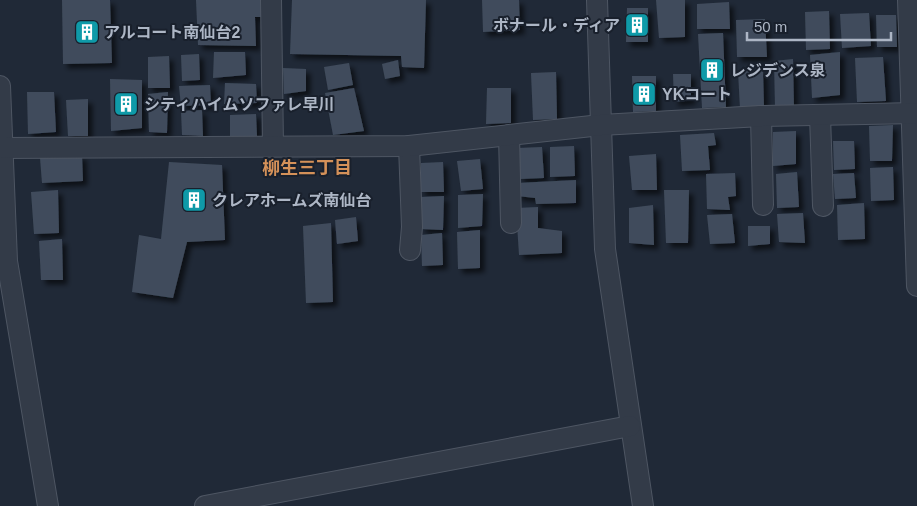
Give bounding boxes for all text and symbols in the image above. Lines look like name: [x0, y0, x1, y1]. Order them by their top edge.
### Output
scale bar: [747, 10, 891, 42]
building icon: ボナール・ディア: [624, 12, 650, 38]
place label: ボナール・ディア: [493, 17, 620, 34]
text: 50 m: [754, 18, 787, 35]
building icon: アルコート南仙台2: [74, 19, 100, 45]
place label: アルコート南仙台2: [104, 24, 241, 41]
building icon: レジデンス泉: [699, 57, 725, 83]
place label: レジデンス泉: [730, 62, 826, 79]
building icon: YKコート: [631, 81, 657, 107]
place label: YKコート: [662, 86, 732, 103]
building icon: シティハイムソファレ早川: [113, 91, 139, 117]
place label: シティハイムソファレ早川: [144, 96, 334, 113]
district label: 柳生三丁目: [262, 158, 352, 178]
building icon: クレアホームズ南仙台: [181, 187, 207, 213]
place label: クレアホームズ南仙台: [212, 192, 372, 209]

